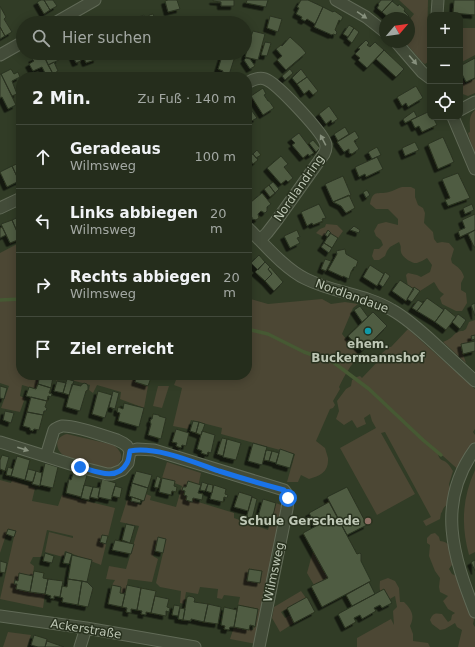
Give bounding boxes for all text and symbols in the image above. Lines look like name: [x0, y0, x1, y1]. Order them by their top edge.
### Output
one-way arrow: [356, 11, 367, 18]
north arrow: [379, 12, 415, 48]
map controls: [427, 12, 463, 120]
button: +: [427, 12, 463, 48]
search box: [16, 16, 252, 60]
icon: search: [30, 27, 52, 49]
text: Hier suchen: [62, 29, 151, 47]
button: −: [427, 48, 463, 84]
one-way arrow: [408, 55, 417, 66]
button: locate: [427, 84, 463, 120]
text: 2 Min.: [32, 88, 91, 108]
text: Zu Fuß · 140 m: [138, 91, 236, 106]
one-way arrow: [319, 134, 326, 145]
text: Geradeaus: [70, 140, 161, 158]
icon: ahead: [32, 146, 54, 168]
text: 100 m: [194, 149, 236, 164]
street label: Nordlandring: [271, 152, 327, 224]
text: Wilmsweg: [70, 158, 136, 173]
text: Links abbiegen: [70, 204, 198, 222]
text: 20 m: [210, 206, 227, 236]
icon: left: [32, 210, 54, 232]
text: Wilmsweg: [70, 222, 136, 237]
text: Rechts abbiegen: [70, 268, 211, 286]
text: 20 m: [223, 270, 240, 300]
icon: right: [32, 274, 54, 296]
street label: Nordlandaue: [313, 276, 391, 316]
text: Wilmsweg: [70, 286, 136, 301]
marker: ehem. Buckermannshof: [363, 326, 373, 336]
place label: ehem. Buckermannshof: [311, 337, 425, 365]
icon: arrive: [32, 338, 54, 360]
text: Ziel erreicht: [70, 340, 174, 358]
one-way arrow: [17, 446, 29, 452]
route end: [71, 458, 89, 476]
route start: [279, 489, 297, 507]
place label: Schule Gerschede: [239, 514, 360, 528]
marker: Schule Gerschede: [363, 516, 373, 526]
street label: Wilmsweg: [261, 541, 287, 603]
street label: Ackerstraße: [50, 616, 122, 642]

